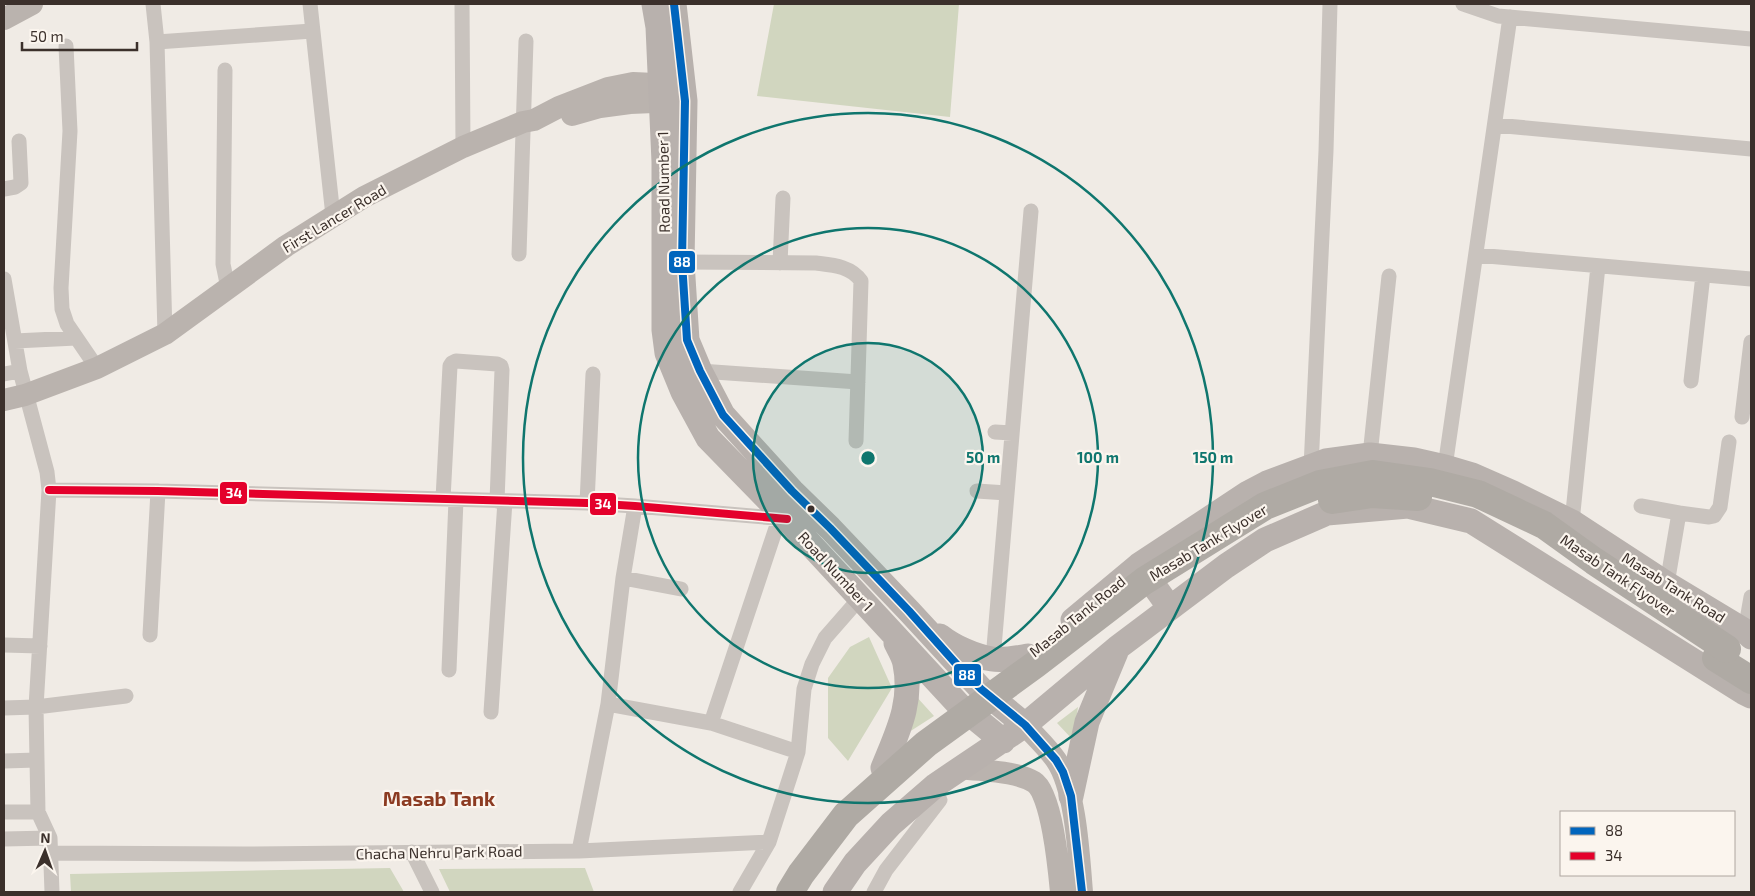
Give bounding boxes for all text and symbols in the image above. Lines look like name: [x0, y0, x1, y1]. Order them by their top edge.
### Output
scale bar: [22, 20, 138, 52]
text: 50 m: [30, 27, 64, 45]
street label: Road Number 1: [653, 131, 673, 233]
street label: First Lancer Road: [279, 180, 389, 256]
line badge: 88: [668, 250, 696, 274]
text: 88: [673, 253, 691, 270]
text: 50 m: [966, 448, 1000, 466]
text: 100 m: [1077, 448, 1119, 466]
text: 150 m: [1193, 448, 1233, 466]
centre of rings: [859, 449, 877, 467]
line badge: 34: [219, 481, 248, 505]
text: 34: [226, 484, 243, 501]
line badge: 34: [589, 492, 617, 516]
text: 34: [595, 495, 612, 512]
street label: Masab Tank Flyover: [1146, 500, 1270, 584]
unlabelled marker: [806, 504, 816, 514]
street label: Road Number 1: [795, 528, 877, 614]
street label: Masab Tank Flyover: [1557, 530, 1679, 620]
street label: Masab Tank Road: [1619, 548, 1729, 626]
street label: Masab Tank Road: [1025, 572, 1129, 660]
line badge: 88: [953, 663, 982, 687]
text: 88: [958, 666, 976, 683]
district label: Masab Tank: [383, 786, 496, 810]
legend: [1560, 811, 1735, 876]
text: 88: [1605, 821, 1623, 839]
north arrow: [20, 826, 70, 876]
text: N: [40, 829, 51, 846]
street label: Chacha Nehru Park Road: [355, 842, 523, 862]
text: 34: [1605, 846, 1623, 864]

